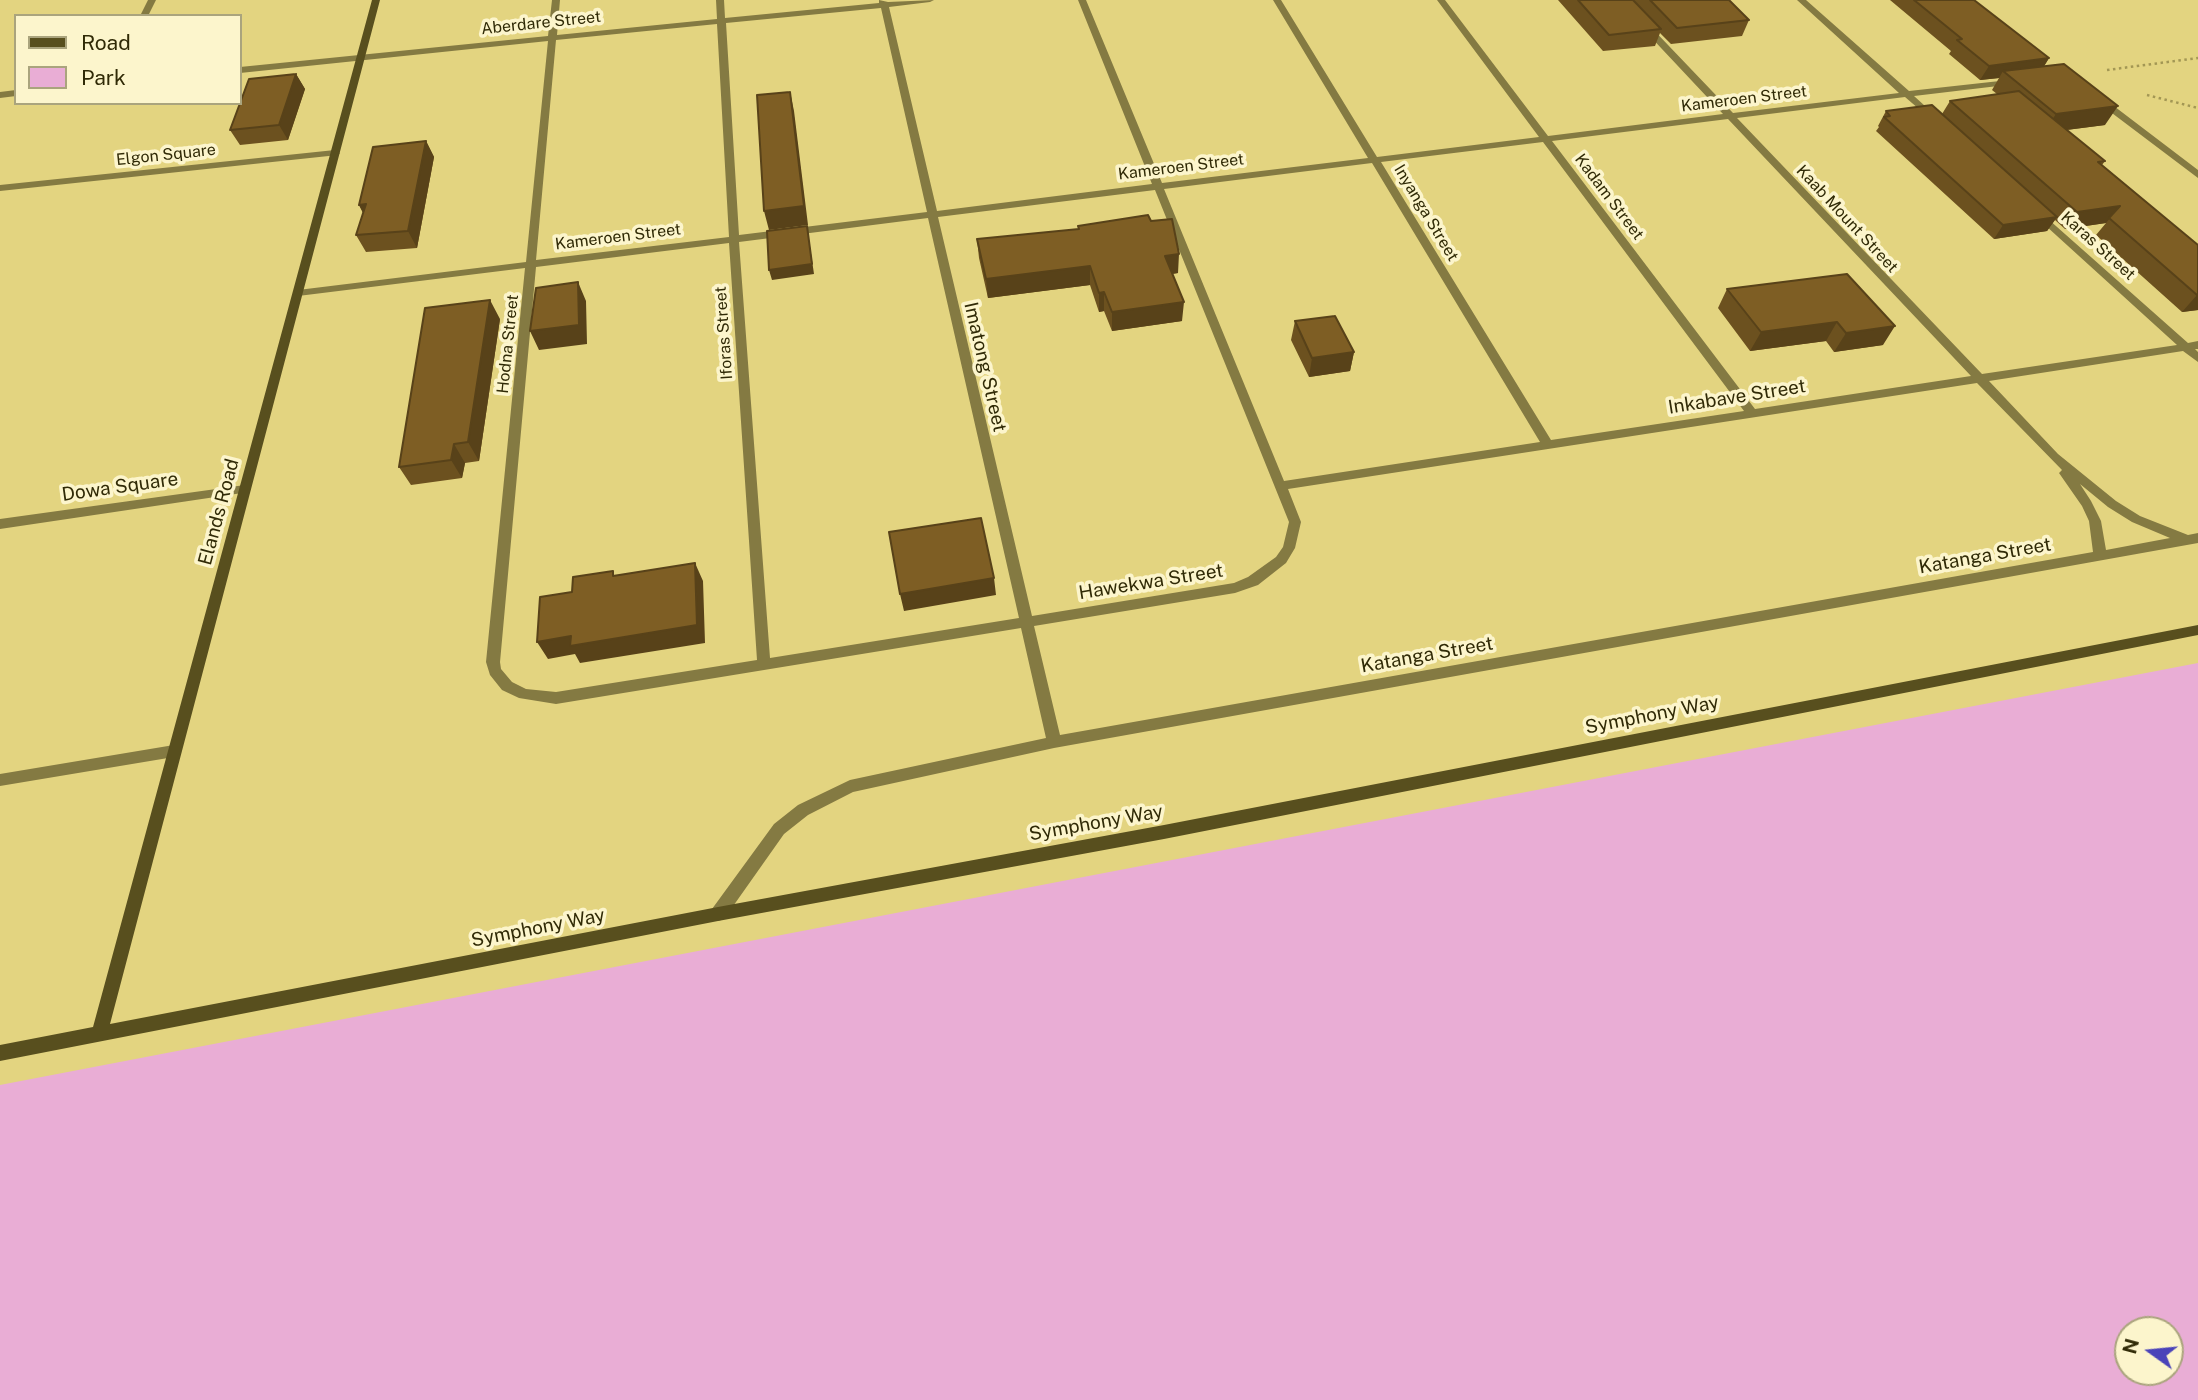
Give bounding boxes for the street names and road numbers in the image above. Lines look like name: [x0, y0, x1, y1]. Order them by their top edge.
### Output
street label: Aberdare Street: [480, 7, 602, 39]
street label: Kameroen Street: [1680, 82, 1808, 116]
street label: Elgon Square: [115, 140, 217, 170]
street label: Kameroen Street: [1117, 150, 1245, 184]
street label: Kadam Street: [1570, 150, 1648, 244]
street label: Inyanga Street: [1390, 161, 1462, 265]
street label: Kaab Mount Street: [1792, 161, 1902, 277]
street label: Karas Street: [2057, 208, 2139, 284]
street label: Kameroen Street: [554, 220, 682, 254]
street label: Iforas Street: [711, 286, 737, 380]
street label: Hodna Street: [493, 294, 523, 394]
street label: Imatong Street: [959, 300, 1011, 434]
street label: Inkabave Street: [1667, 375, 1807, 419]
street label: Elands Road: [194, 456, 244, 568]
street label: Dowa Square: [60, 468, 180, 506]
street label: Katanga Street: [1917, 533, 2053, 579]
street label: Hawekwa Street: [1077, 559, 1225, 605]
street label: Katanga Street: [1359, 632, 1495, 678]
street label: Symphony Way: [1583, 691, 1721, 739]
street label: Symphony Way: [1027, 800, 1165, 846]
street label: Symphony Way: [469, 904, 607, 952]

